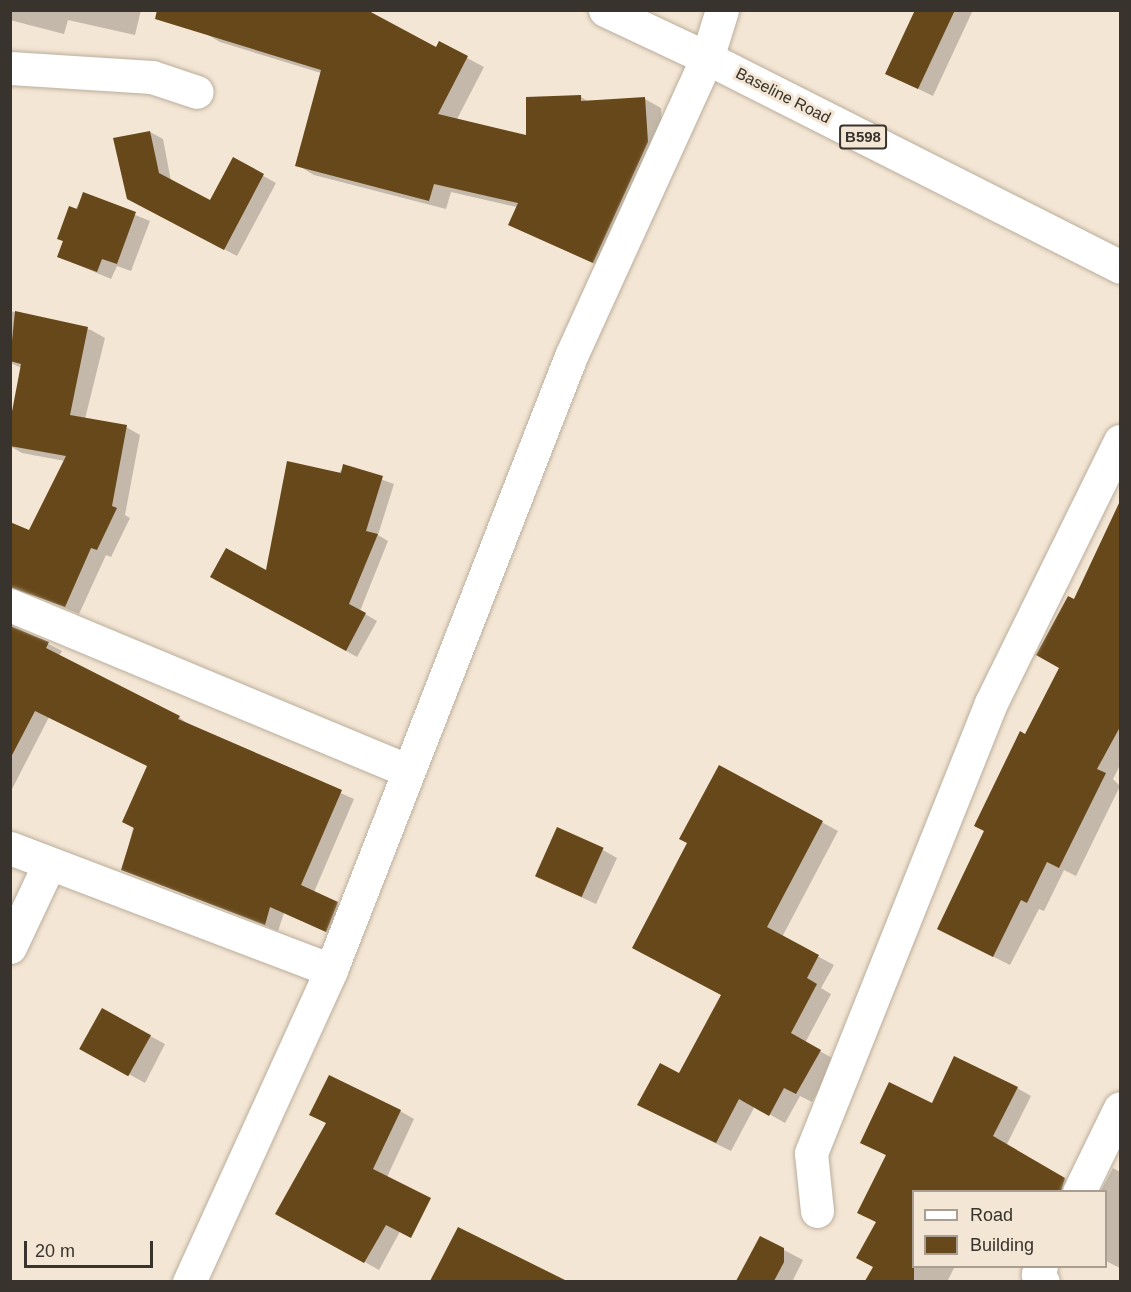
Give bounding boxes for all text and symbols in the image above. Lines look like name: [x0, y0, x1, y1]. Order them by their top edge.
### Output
street label: Baseline Road: [732, 64, 834, 128]
road number: B598: [839, 125, 887, 149]
legend: [912, 1190, 1107, 1268]
text: Road: [970, 1205, 1013, 1225]
scale bar: [27, 1229, 156, 1267]
text: Building: [970, 1235, 1034, 1255]
text: 20 m: [35, 1241, 75, 1261]

